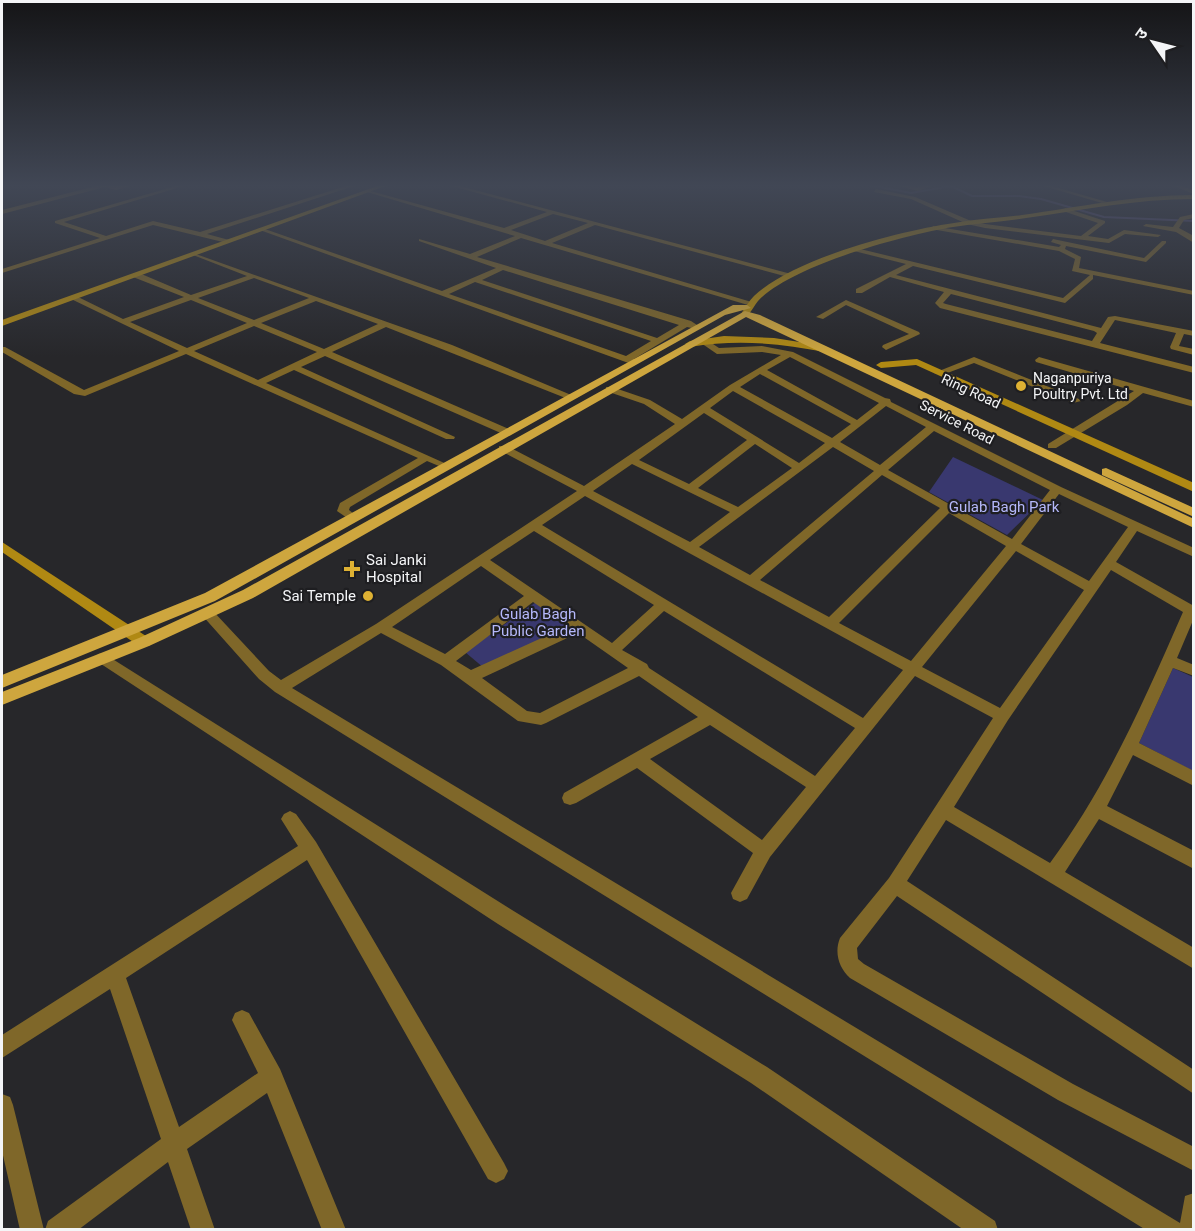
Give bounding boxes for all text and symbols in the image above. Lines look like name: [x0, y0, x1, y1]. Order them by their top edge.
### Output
north arrow: [1123, 12, 1183, 72]
text: उ: [1131, 24, 1152, 43]
street label: Ring Road: [939, 370, 1003, 412]
place label: Naganpuriya Poultry Pvt. Ltd: [1033, 370, 1128, 402]
marker: Naganpuriya Poultry Pvt. Ltd: [1014, 379, 1028, 393]
street label: Service Road: [917, 396, 997, 448]
park label: Gulab Bagh Park: [949, 498, 1060, 516]
place label: Sai Janki Hospital: [366, 551, 426, 586]
marker: Sai Janki Hospital: [343, 560, 361, 578]
place label: Sai Temple: [283, 587, 356, 605]
marker: Sai Temple: [361, 589, 375, 603]
park label: Gulab Bagh Public Garden: [491, 605, 585, 640]

